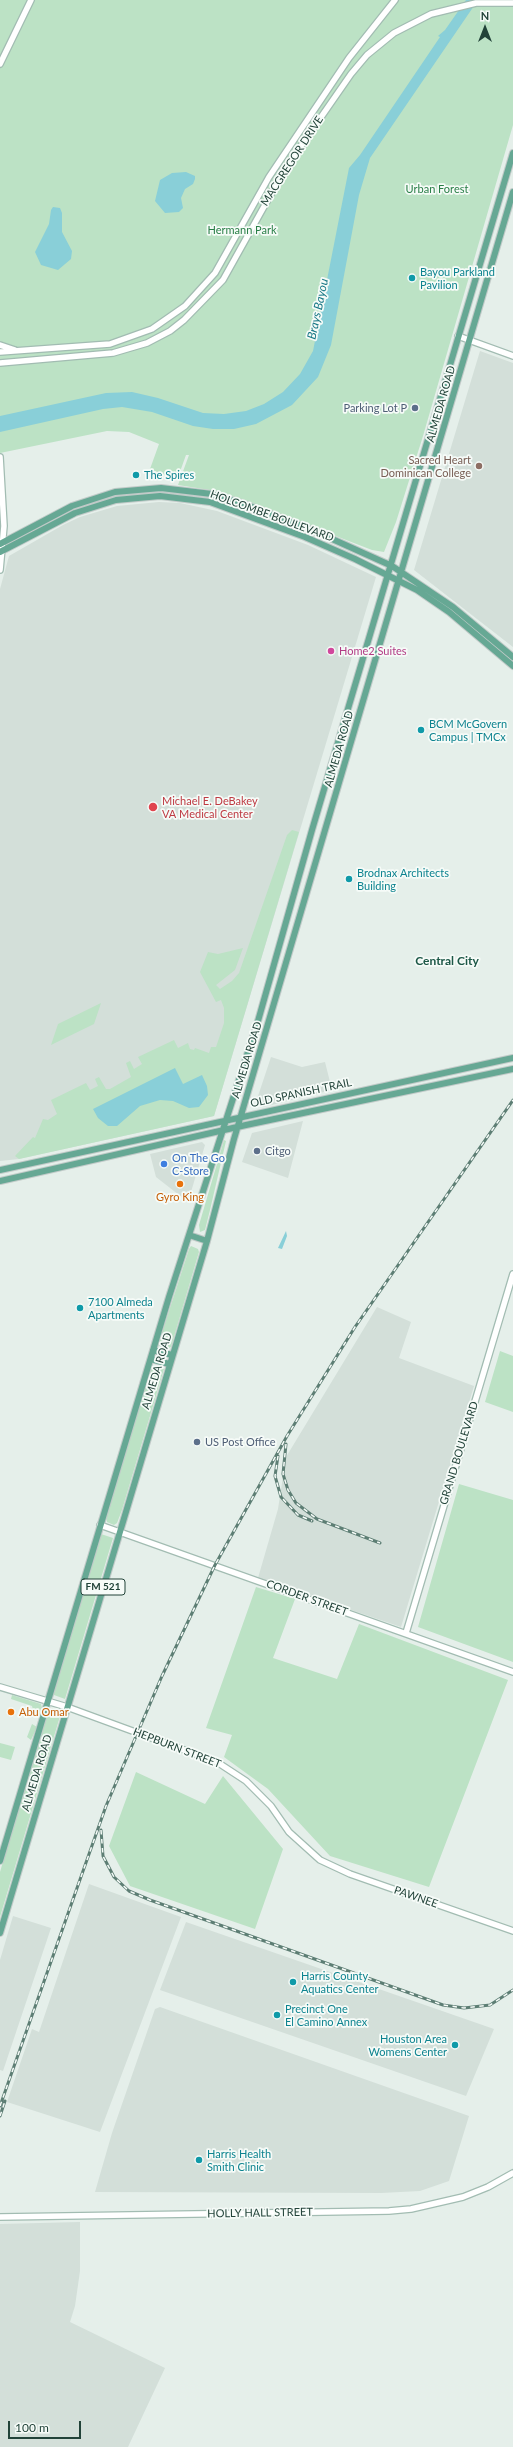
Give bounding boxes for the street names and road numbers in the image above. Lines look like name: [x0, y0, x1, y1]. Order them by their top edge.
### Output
street label: MACGREGOR DRIVE: [258, 114, 326, 208]
street label: ALMEDA ROAD: [424, 364, 458, 444]
street label: HOLCOMBE BOULEVARD: [208, 487, 336, 545]
street label: ALMEDA ROAD: [322, 709, 356, 789]
street label: ALMEDA ROAD: [229, 1020, 265, 1100]
street label: OLD SPANISH TRAIL: [249, 1076, 353, 1110]
street label: ALMEDA ROAD: [139, 1331, 175, 1411]
street label: GRAND BOULEVARD: [437, 1400, 481, 1506]
street label: CORDER STREET: [264, 1577, 350, 1619]
road number: FM 521: [81, 1579, 125, 1595]
street label: HEPBURN STREET: [131, 1725, 223, 1771]
street label: ALMEDA ROAD: [19, 1733, 55, 1813]
street label: PAWNEE: [392, 1883, 440, 1911]
street label: HOLLY HALL STREET: [207, 2205, 313, 2221]

